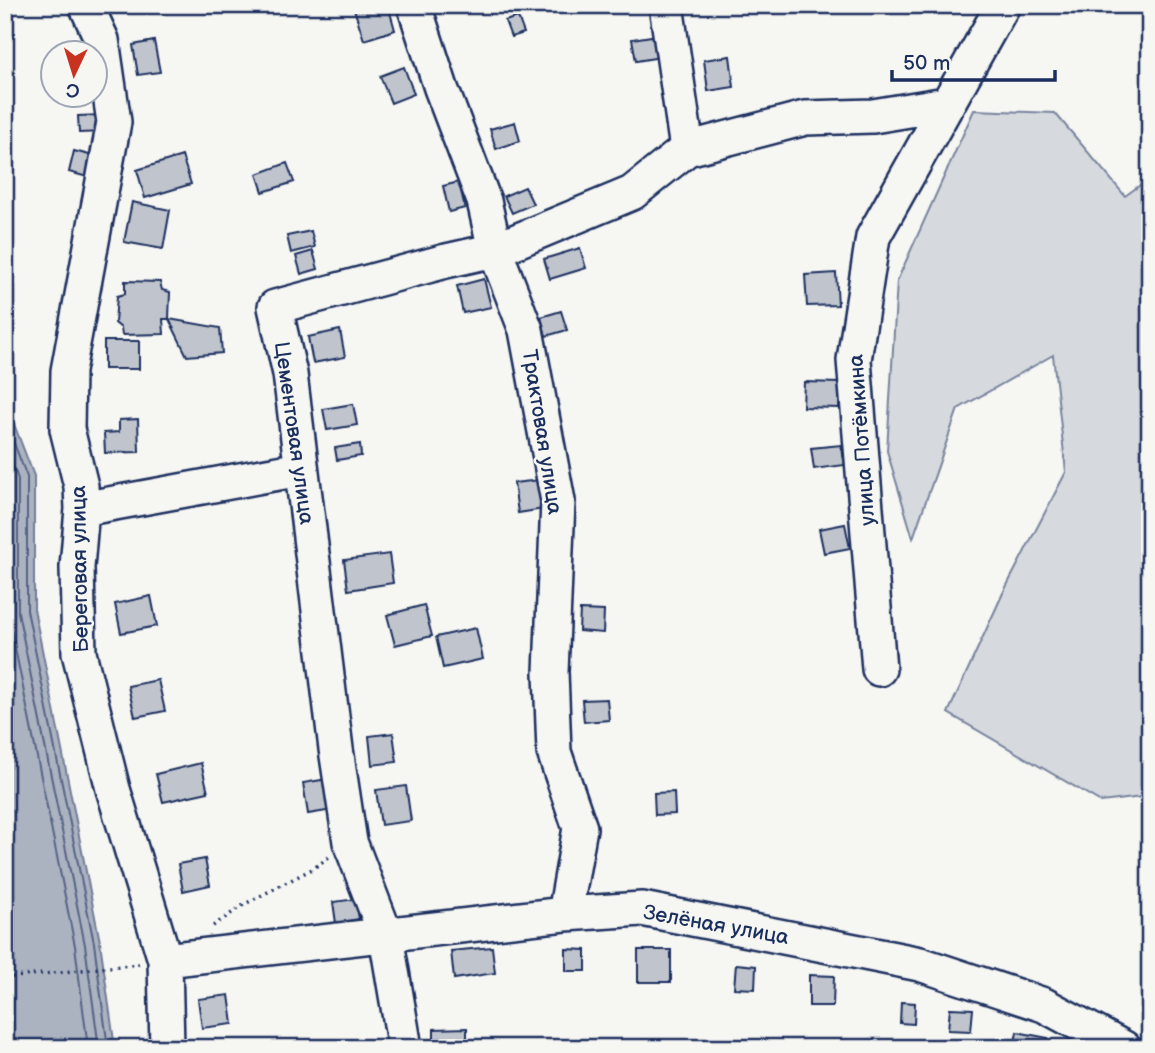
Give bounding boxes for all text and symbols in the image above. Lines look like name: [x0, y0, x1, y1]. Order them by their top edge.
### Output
north arrow: [38, 38, 108, 108]
scale bar: [892, 38, 1055, 82]
text: 50 m: [903, 51, 950, 76]
text: С: [66, 78, 80, 101]
street label: Цементовая улица: [269, 340, 319, 527]
street label: Трактовая улица: [517, 348, 567, 517]
street label: улица Потёмкина: [843, 353, 880, 527]
street label: Береговая улица: [66, 485, 94, 653]
street label: Зелёная улица: [641, 900, 791, 950]

